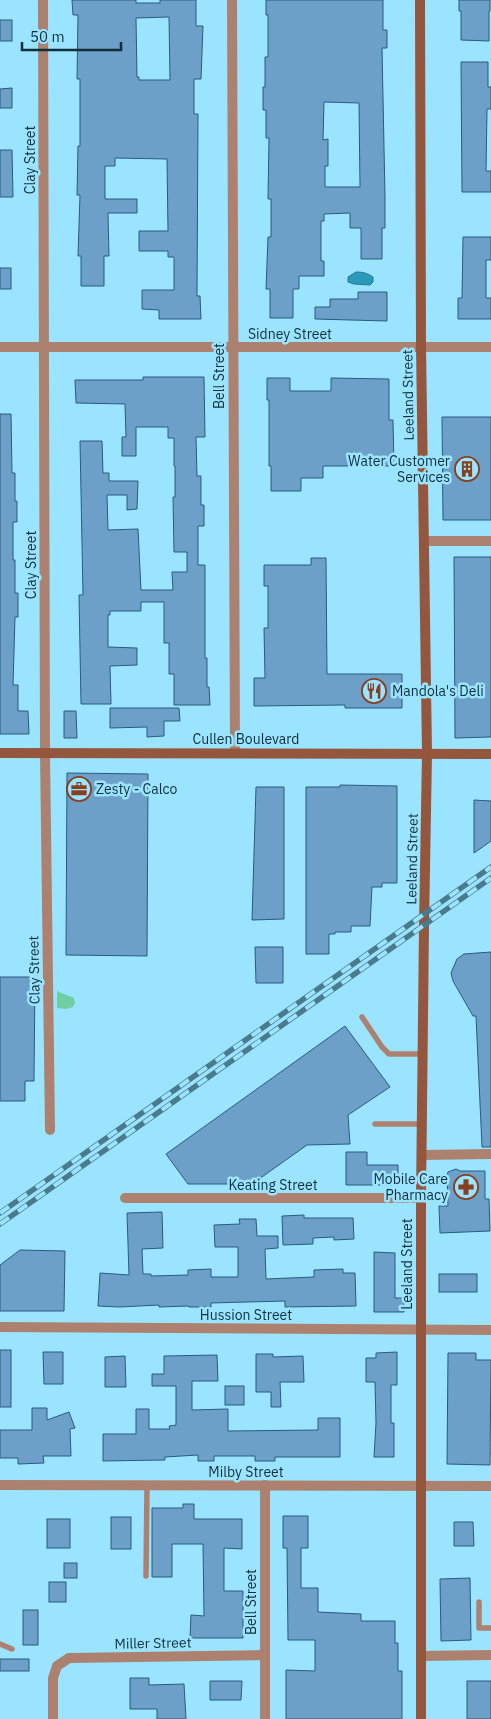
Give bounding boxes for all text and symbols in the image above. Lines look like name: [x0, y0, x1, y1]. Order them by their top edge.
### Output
scale bar: [22, 20, 121, 52]
text: 50 m: [30, 27, 65, 46]
street label: Clay Street: [21, 126, 39, 194]
street label: Sidney Street: [248, 325, 332, 343]
street label: Bell Street: [210, 343, 228, 409]
street label: Leeland Street: [398, 349, 418, 441]
place label: Water Customer Services: [348, 452, 450, 486]
building icon: Water Customer Services: [454, 456, 480, 482]
street label: Clay Street: [22, 531, 40, 599]
restaurant icon: Mandola's Deli: [361, 678, 387, 704]
place label: Mandola's Deli: [392, 682, 484, 700]
street label: Cullen Boulevard: [193, 730, 299, 748]
office icon: Zesty - Calco: [66, 776, 92, 802]
place label: Zesty - Calco: [96, 780, 177, 798]
street label: Leeland Street: [402, 813, 422, 905]
street label: Clay Street: [24, 935, 44, 1004]
place label: Mobile Care Pharmacy: [373, 1170, 448, 1204]
pharmacy icon: Mobile Care Pharmacy: [453, 1174, 479, 1200]
street label: Keating Street: [228, 1176, 318, 1194]
street label: Leeland Street: [398, 1218, 416, 1310]
street label: Hussion Street: [200, 1306, 292, 1324]
street label: Milby Street: [208, 1463, 284, 1481]
street label: Bell Street: [242, 1569, 260, 1635]
street label: Miller Street: [114, 1633, 192, 1653]

